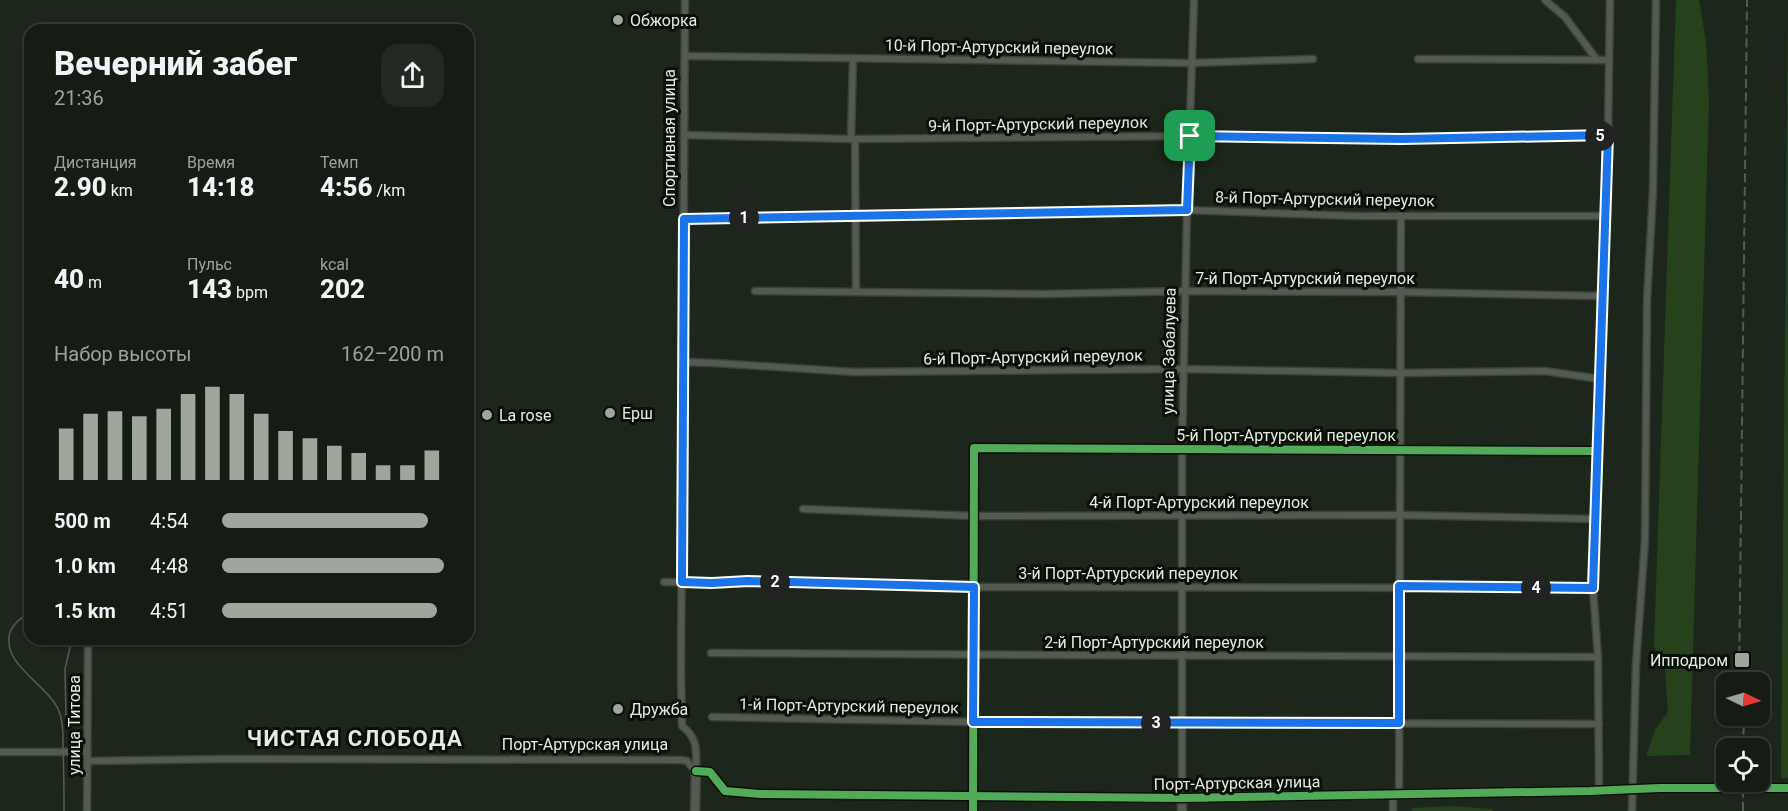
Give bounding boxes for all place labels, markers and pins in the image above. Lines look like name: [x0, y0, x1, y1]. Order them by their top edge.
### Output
place label: Обжорка: [630, 11, 697, 30]
marker: Обжорка: [611, 13, 625, 27]
pin: [1164, 110, 1215, 161]
pin: 5: [1585, 121, 1615, 151]
pin: 1: [729, 203, 759, 233]
place label: Ерш: [622, 404, 653, 423]
place label: La rose: [499, 406, 551, 425]
marker: Ерш: [603, 406, 617, 420]
marker: La rose: [480, 408, 494, 422]
pin: 2: [760, 567, 790, 597]
pin: 4: [1521, 573, 1551, 603]
place label: Ипподром: [1650, 651, 1728, 670]
marker: Ипподром: [1733, 651, 1751, 669]
place label: Дружба: [630, 700, 688, 719]
marker: Дружба: [611, 702, 625, 716]
pin: 3: [1141, 708, 1171, 738]

